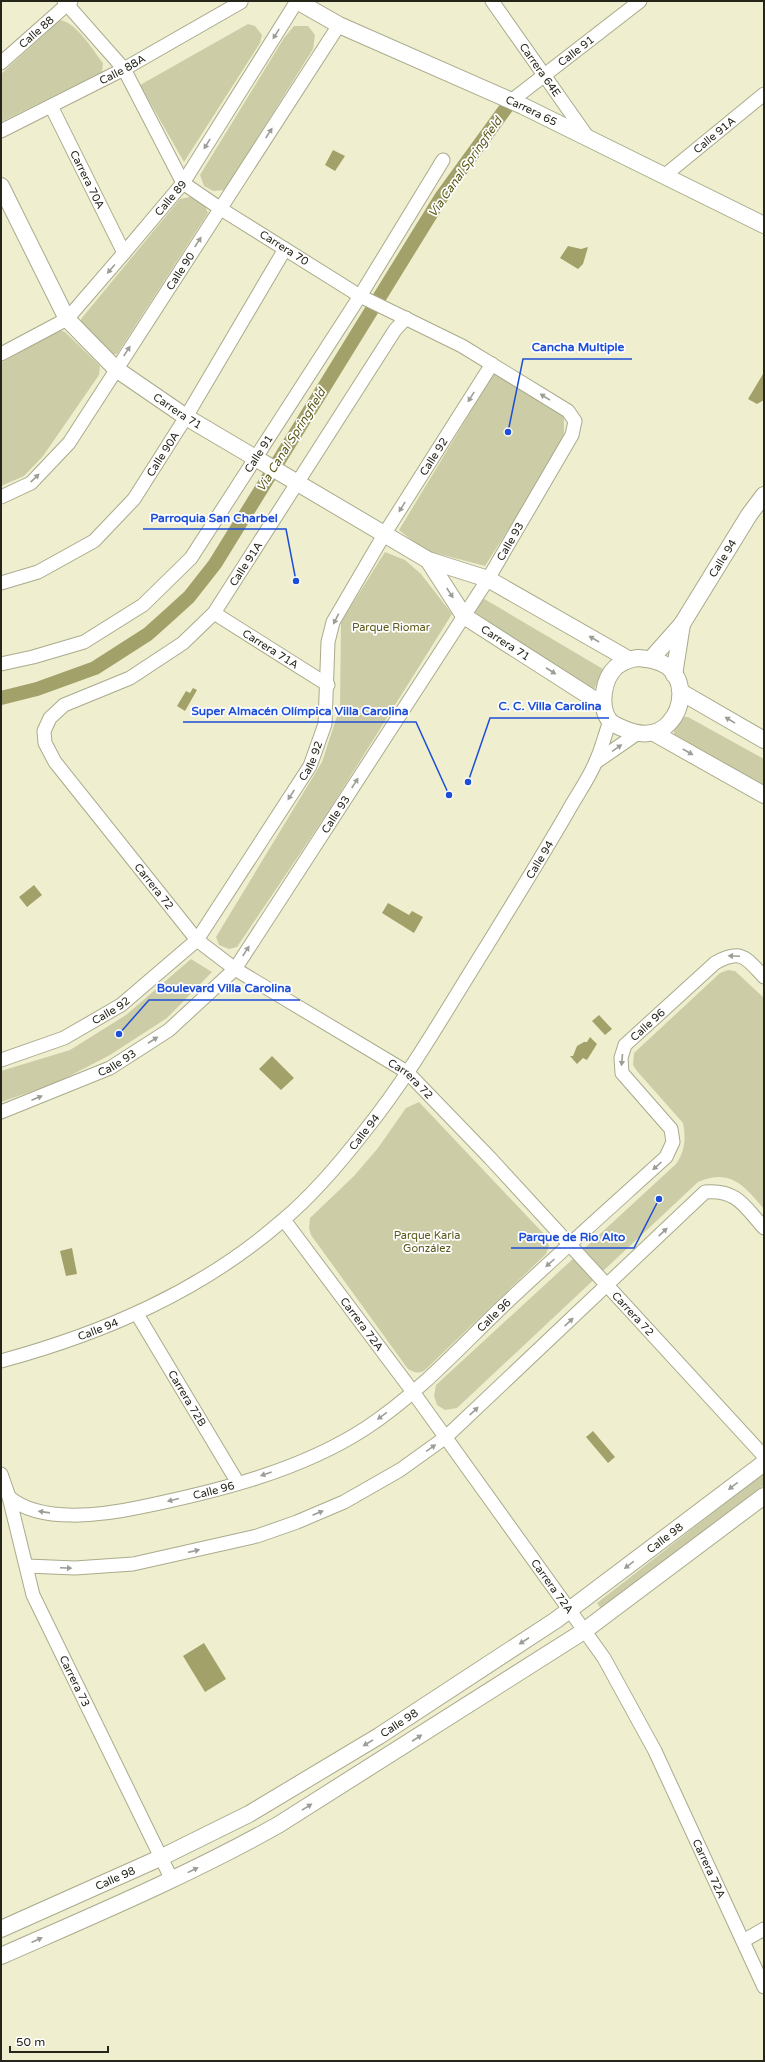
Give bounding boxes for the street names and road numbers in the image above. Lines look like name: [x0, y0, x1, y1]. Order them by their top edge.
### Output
street label: Calle 88: [16, 13, 56, 51]
street label: Calle 91: [555, 33, 597, 69]
street label: Carrera 64E: [517, 40, 564, 99]
street label: Calle 88A: [97, 52, 148, 87]
street label: Carrera 65: [504, 93, 559, 128]
street label: Calle 91A: [691, 114, 738, 156]
street label: Carrera 70A: [67, 148, 107, 211]
street label: Calle 89: [152, 177, 189, 218]
street label: Carrera 70: [257, 228, 311, 268]
street label: Calle 90: [163, 250, 197, 292]
street label: Carrera 71: [151, 390, 204, 431]
street label: Calle 90A: [144, 429, 182, 479]
street label: Calle 91: [241, 432, 275, 475]
street label: Calle 92: [417, 435, 450, 478]
street label: Calle 93: [494, 520, 526, 563]
street label: Calle 94: [706, 537, 739, 580]
street label: Calle 91A: [227, 539, 265, 589]
street label: Carrera 71: [479, 622, 532, 663]
street label: Carrera 71A: [240, 626, 301, 671]
street label: Calle 92: [296, 739, 325, 783]
street label: Calle 93: [318, 793, 352, 836]
street label: Calle 94: [523, 838, 556, 881]
street label: Carrera 72: [132, 860, 177, 912]
street label: Calle 92: [89, 994, 133, 1027]
street label: Calle 96: [627, 1005, 668, 1044]
street label: Calle 93: [96, 1046, 138, 1079]
street label: Carrera 72: [386, 1056, 436, 1102]
street label: Calle 94: [346, 1111, 382, 1152]
street label: Carrera 72: [610, 1289, 657, 1338]
street label: Carrera 72A: [338, 1295, 386, 1353]
street label: Calle 96: [474, 1296, 513, 1334]
street label: Calle 94: [76, 1315, 120, 1343]
street label: Carrera 72B: [166, 1368, 209, 1429]
street label: Calle 96: [192, 1479, 236, 1502]
street label: Calle 98: [644, 1520, 686, 1556]
street label: Carrera 72A: [529, 1556, 576, 1616]
street label: Carrera 73: [57, 1653, 93, 1709]
street label: Calle 98: [378, 1706, 420, 1740]
street label: Carrera 72A: [690, 1837, 729, 1900]
street label: Calle 98: [93, 1863, 137, 1893]

